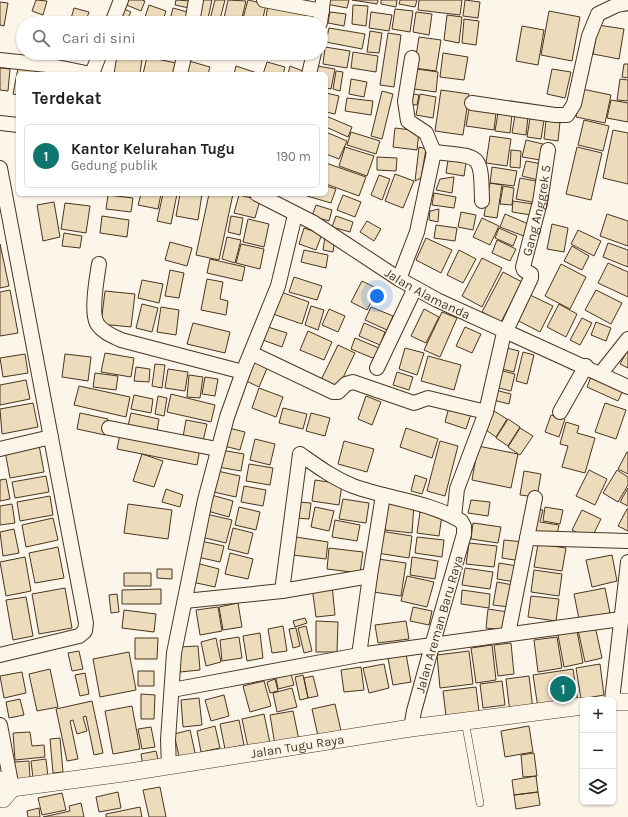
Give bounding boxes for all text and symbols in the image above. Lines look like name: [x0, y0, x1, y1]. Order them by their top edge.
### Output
search box: [16, 16, 328, 60]
icon: search: [30, 27, 52, 49]
text: Cari di sini: [62, 29, 136, 47]
text: Terdekat: [32, 88, 101, 108]
text: Kantor Kelurahan Tugu: [71, 140, 235, 158]
text: 1: [44, 149, 48, 164]
text: 190 m: [276, 149, 311, 164]
text: Gedung publik: [71, 158, 158, 173]
street label: Gang Anggrek 5: [519, 164, 553, 258]
street label: Jalan Alamanda: [382, 264, 473, 322]
your location: [367, 286, 387, 306]
street label: Jalan Areman Baru Raya: [412, 553, 466, 695]
pin: 1: [550, 674, 576, 704]
map controls: [580, 697, 616, 805]
button: +: [580, 697, 616, 733]
street label: Jalan Tugu Raya: [250, 731, 345, 760]
button: −: [580, 733, 616, 769]
button: layers: [580, 769, 616, 805]

